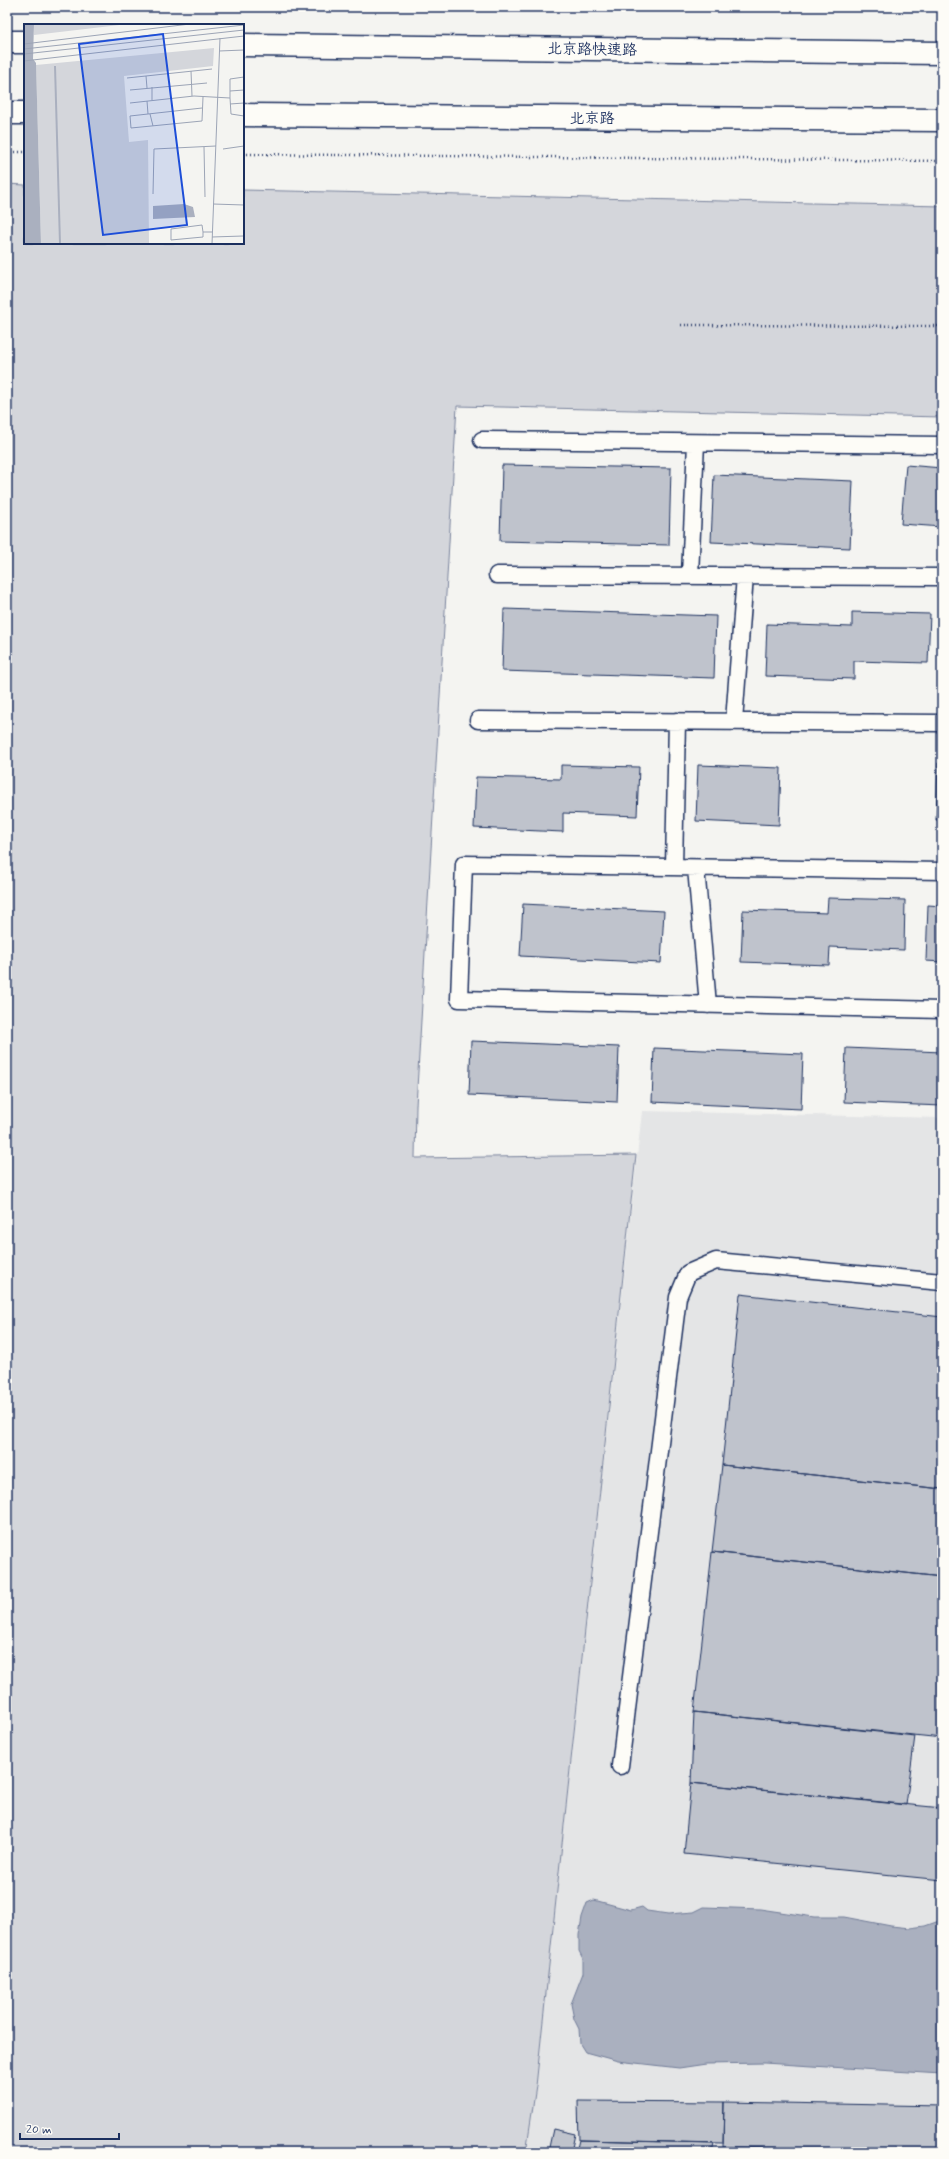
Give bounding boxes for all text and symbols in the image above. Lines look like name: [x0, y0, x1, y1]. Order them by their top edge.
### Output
inset map: [24, 24, 244, 244]
street label: 北京路快速路: [547, 39, 637, 61]
street label: 北京路: [569, 109, 615, 129]
scale bar: [20, 2115, 119, 2141]
text: 20 m: [26, 2122, 52, 2138]

